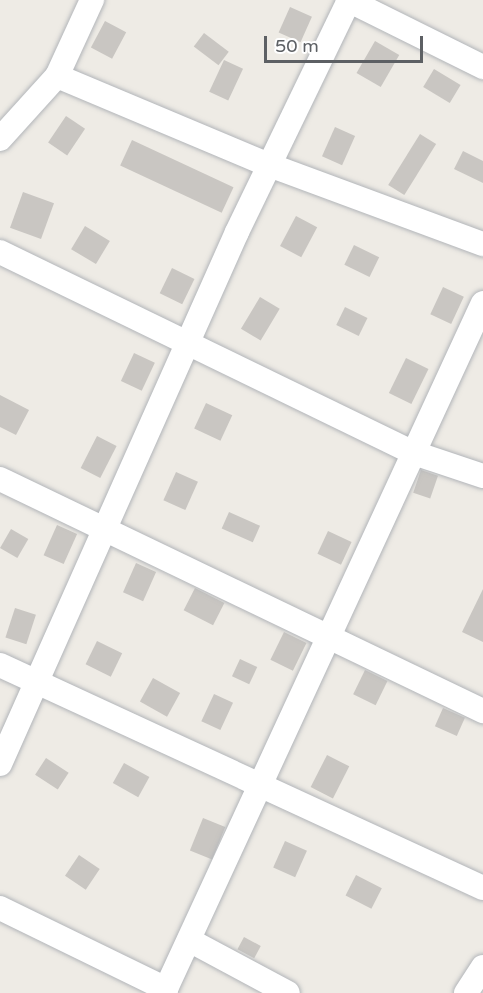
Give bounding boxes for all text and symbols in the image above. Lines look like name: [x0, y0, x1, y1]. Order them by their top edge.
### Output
scale bar: [267, 24, 426, 62]
text: 50 m: [275, 35, 319, 57]

